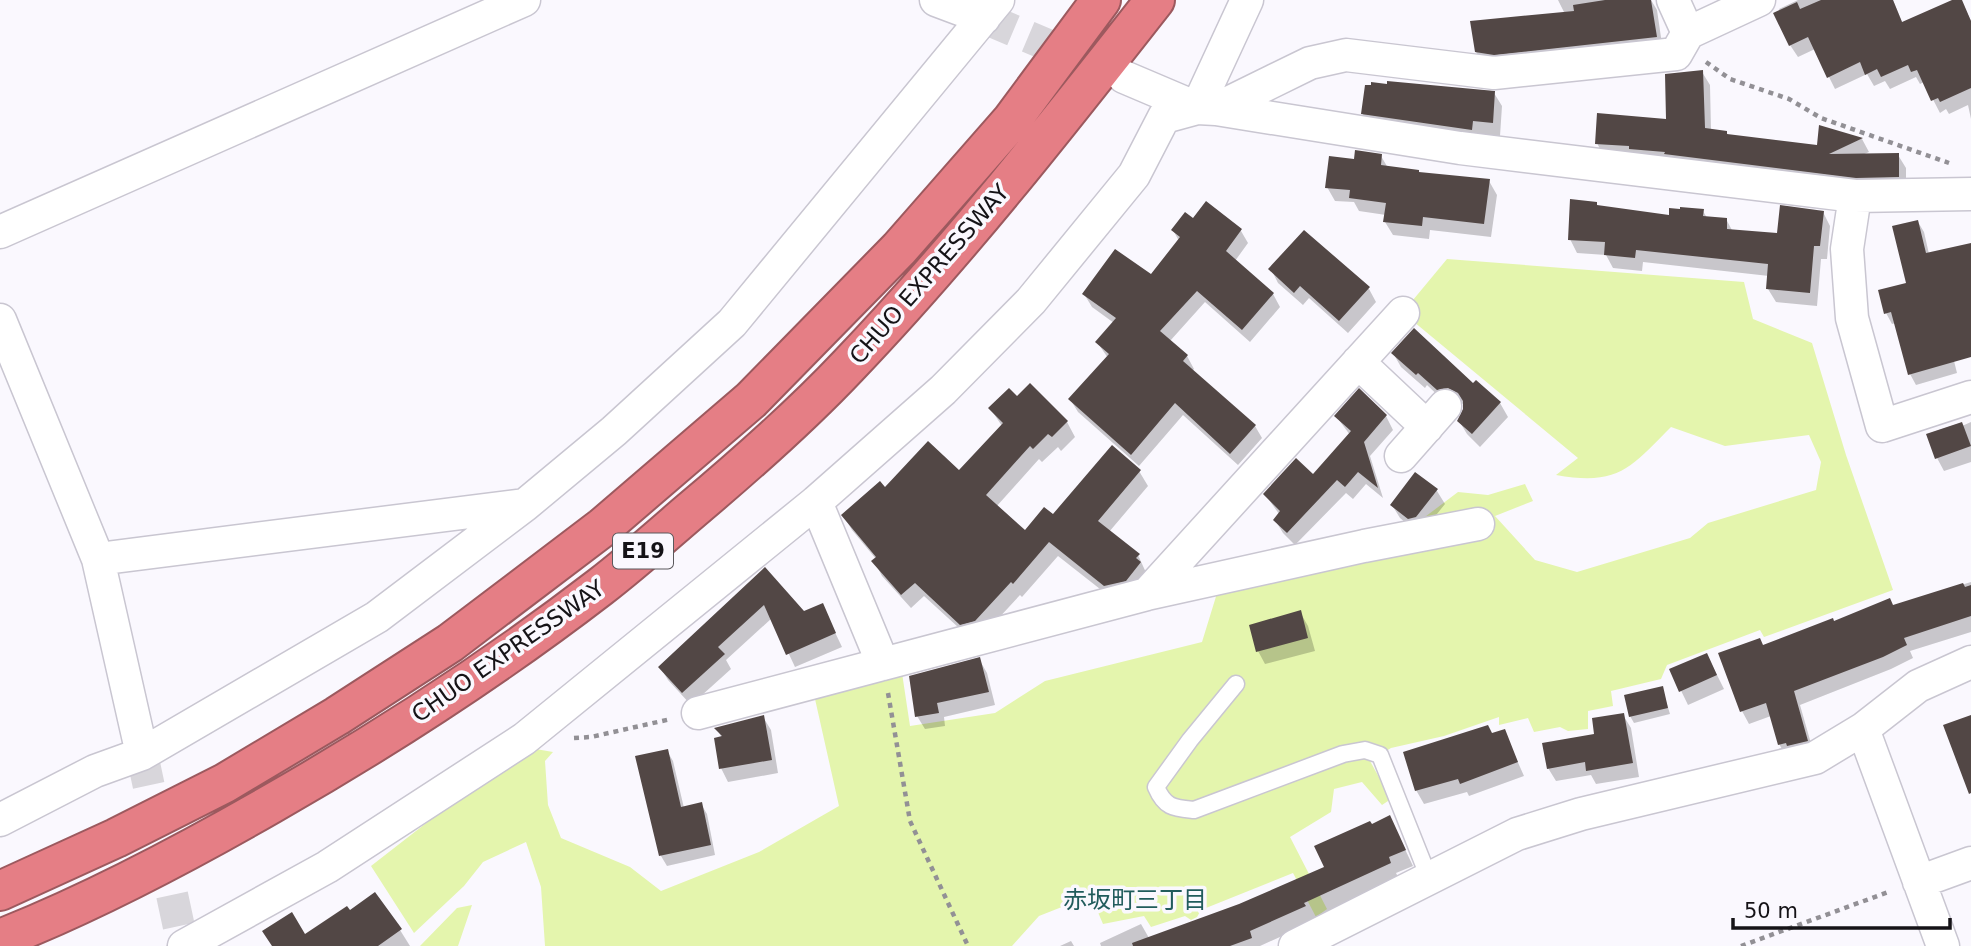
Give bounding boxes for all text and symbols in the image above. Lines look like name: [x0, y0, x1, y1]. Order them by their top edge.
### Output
street label: CHUO EXPRESSWAY: [844, 178, 1015, 369]
road number: E19: [613, 534, 673, 568]
street label: CHUO EXPRESSWAY: [407, 574, 610, 727]
district label: 赤坂町三丁目: [1063, 886, 1207, 914]
scale bar: [1733, 886, 1950, 930]
text: 50 m: [1744, 899, 1798, 923]

